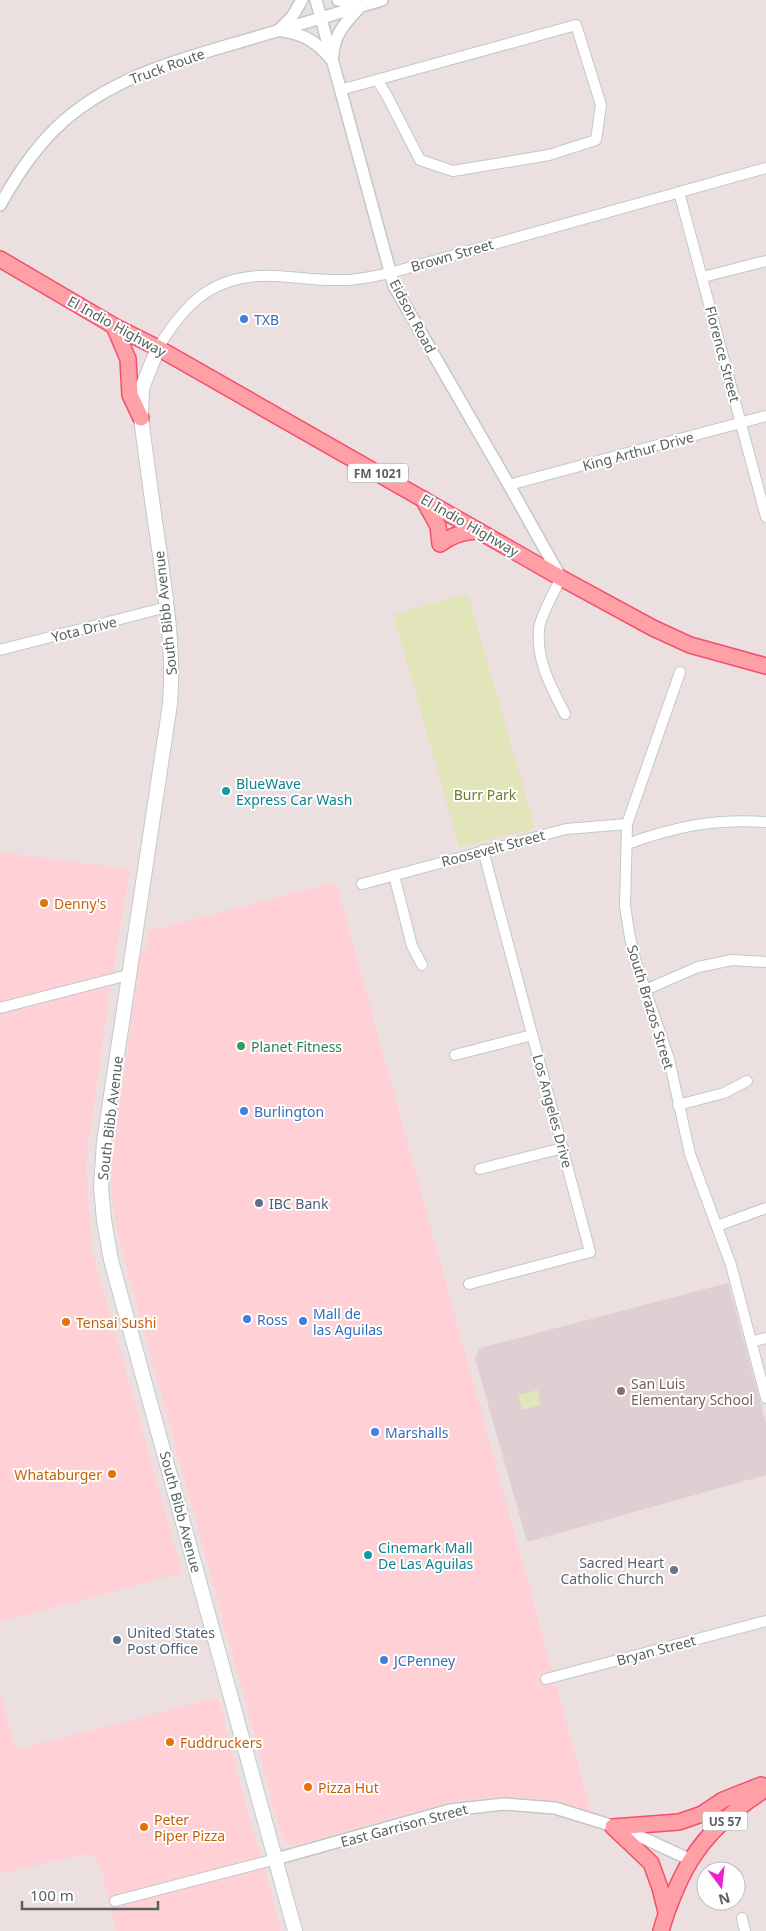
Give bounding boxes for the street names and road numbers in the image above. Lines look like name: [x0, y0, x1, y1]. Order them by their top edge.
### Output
street label: Truck Route: [127, 44, 207, 88]
street label: Brown Street: [408, 234, 496, 276]
street label: Eidson Road: [386, 276, 440, 356]
street label: El Indio Highway: [64, 291, 170, 361]
street label: Florence Street: [701, 304, 745, 404]
street label: King Arthur Drive: [580, 427, 696, 475]
road number: FM 1021: [348, 463, 408, 482]
street label: El Indio Highway: [418, 489, 523, 561]
street label: South Bibb Avenue: [149, 550, 181, 676]
street label: Yota Drive: [49, 612, 119, 646]
street label: Roosevelt Street: [439, 825, 547, 871]
street label: South Brazos Street: [623, 942, 679, 1072]
street label: Los Angeles Drive: [529, 1052, 577, 1170]
street label: South Bibb Avenue: [93, 1055, 127, 1181]
street label: South Bibb Avenue: [156, 1449, 206, 1575]
street label: Bryan Street: [614, 1630, 698, 1670]
street label: East Garrison Street: [338, 1799, 470, 1851]
road number: US 57: [702, 1812, 748, 1830]

